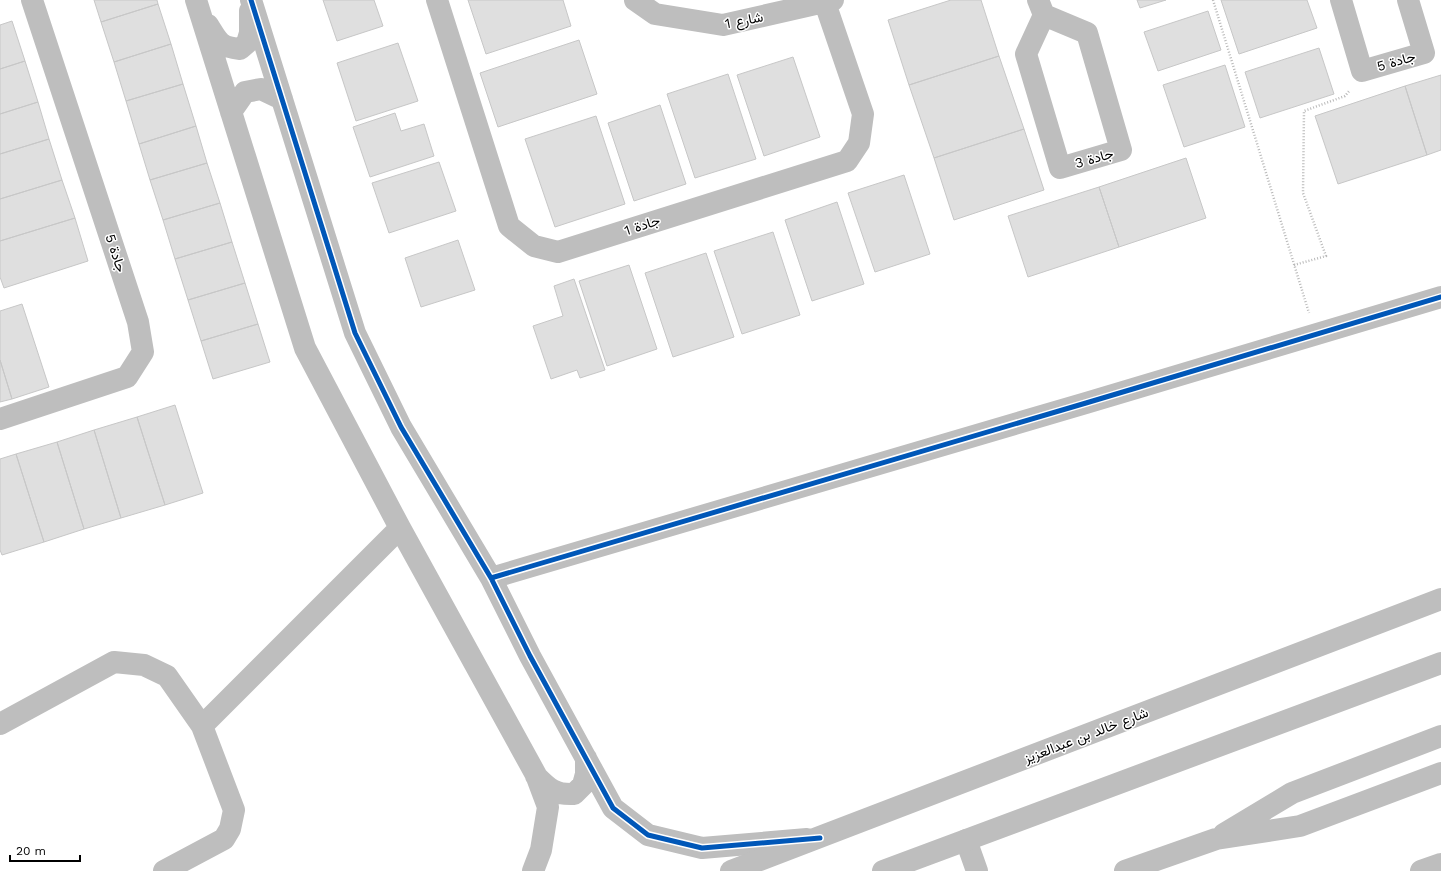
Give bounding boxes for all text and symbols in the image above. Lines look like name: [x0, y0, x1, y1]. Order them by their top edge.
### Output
street label: شارع 1: [724, 8, 765, 34]
street label: جادة 5: [1375, 48, 1417, 75]
street label: جادة 3: [1073, 145, 1115, 172]
street label: جادة 1: [622, 212, 662, 239]
street label: جادة 5: [101, 232, 130, 274]
street label: شارع خالد بن عبدالعزيز: [1021, 704, 1151, 769]
scale bar: [10, 837, 80, 863]
text: 20 m: [16, 844, 46, 858]

